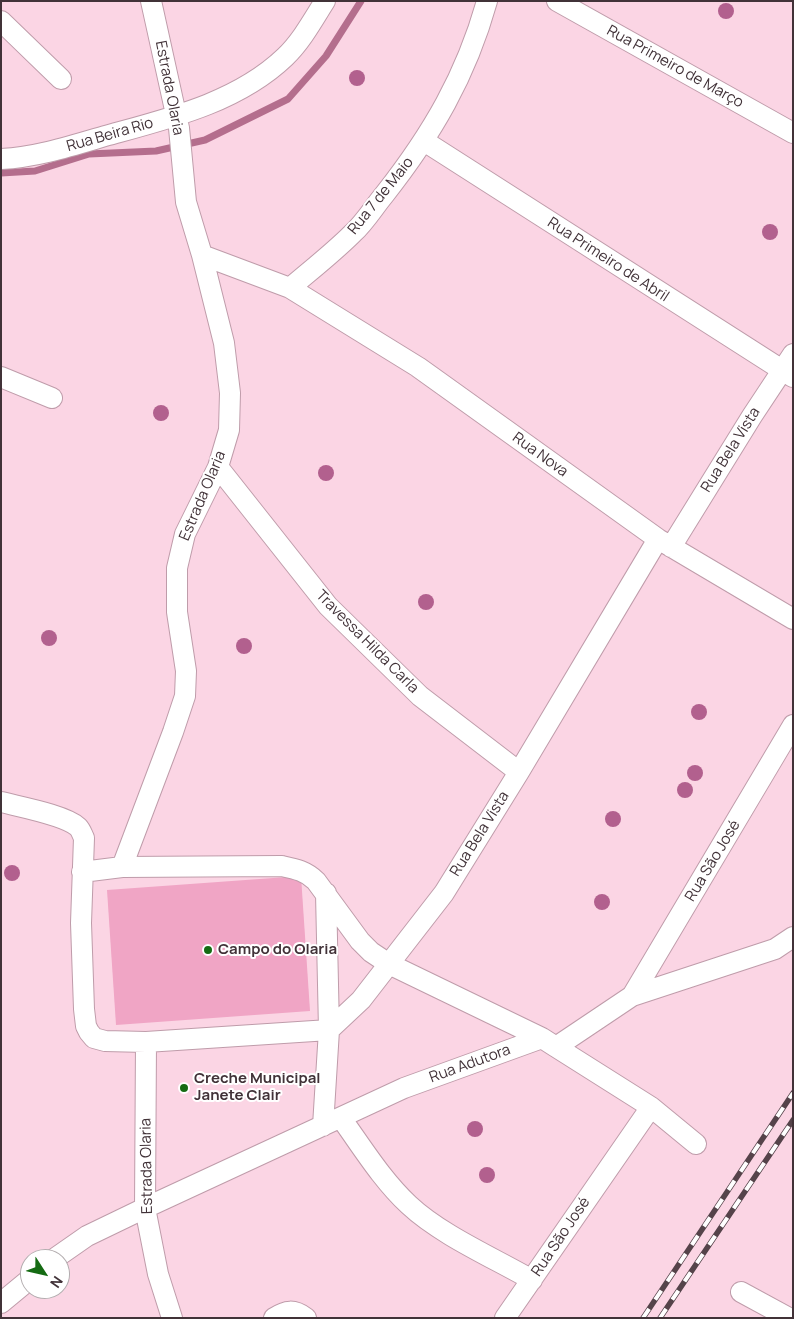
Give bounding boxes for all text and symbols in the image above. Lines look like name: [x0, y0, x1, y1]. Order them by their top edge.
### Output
street label: Rua Primeiro de Março: [603, 22, 747, 112]
street label: Estrada Olaria: [151, 39, 187, 137]
street label: Rua Beira Rio: [65, 114, 155, 156]
street label: Rua 7 de Maio: [344, 154, 418, 238]
street label: Rua Primeiro de Abril: [544, 214, 672, 306]
street label: Rua Bela Vista: [698, 404, 764, 496]
street label: Rua Nova: [509, 429, 571, 481]
street label: Estrada Olaria: [176, 448, 230, 544]
street label: Travessa Hilda Carla: [312, 587, 422, 697]
street label: Rua Bela Vista: [447, 788, 513, 880]
street label: Rua São José: [682, 817, 744, 905]
place label: Campo do Olaria: [218, 941, 337, 959]
marker: Campo do Olaria: [202, 944, 214, 956]
street label: Rua Adutora: [427, 1041, 513, 1087]
place label: Creche Municipal Janete Clair: [194, 1070, 320, 1105]
marker: Creche Municipal Janete Clair: [178, 1082, 190, 1094]
street label: Estrada Olaria: [137, 1118, 157, 1214]
street label: Rua São José: [528, 1194, 594, 1280]
north arrow: [20, 1249, 70, 1299]
text: N: [46, 1273, 68, 1292]

